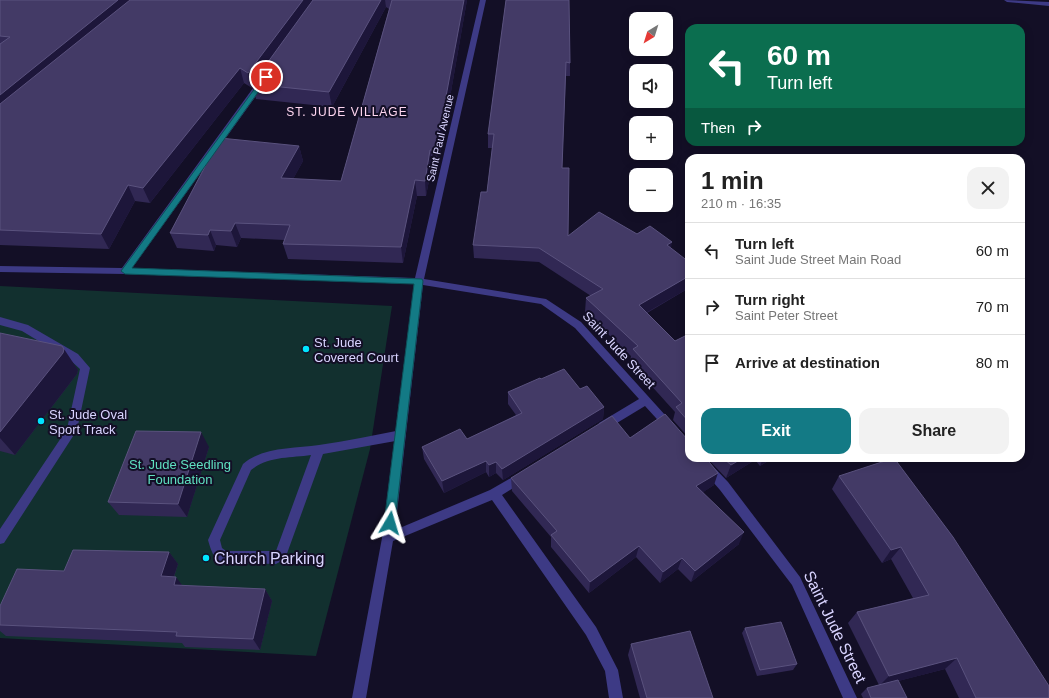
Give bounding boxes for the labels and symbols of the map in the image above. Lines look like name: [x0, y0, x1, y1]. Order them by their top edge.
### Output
north arrow: [629, 12, 673, 56]
pin: [249, 60, 283, 94]
street label: Saint Paul Avenue: [424, 93, 456, 183]
district label: ST. JUDE VILLAGE: [286, 105, 408, 119]
street label: Saint Jude Street: [580, 308, 659, 392]
place label: St. Jude Covered Court: [314, 335, 399, 365]
marker: St. Jude Covered Court: [301, 344, 311, 354]
place label: St. Jude Oval Sport Track: [49, 407, 127, 437]
marker: St. Jude Oval Sport Track: [36, 416, 46, 426]
park label: St. Jude Seedling Foundation: [129, 457, 231, 487]
position arrow: [369, 502, 411, 544]
place label: Church Parking: [214, 550, 324, 567]
marker: Church Parking: [201, 553, 211, 563]
street label: Saint Jude Street: [800, 568, 870, 686]

